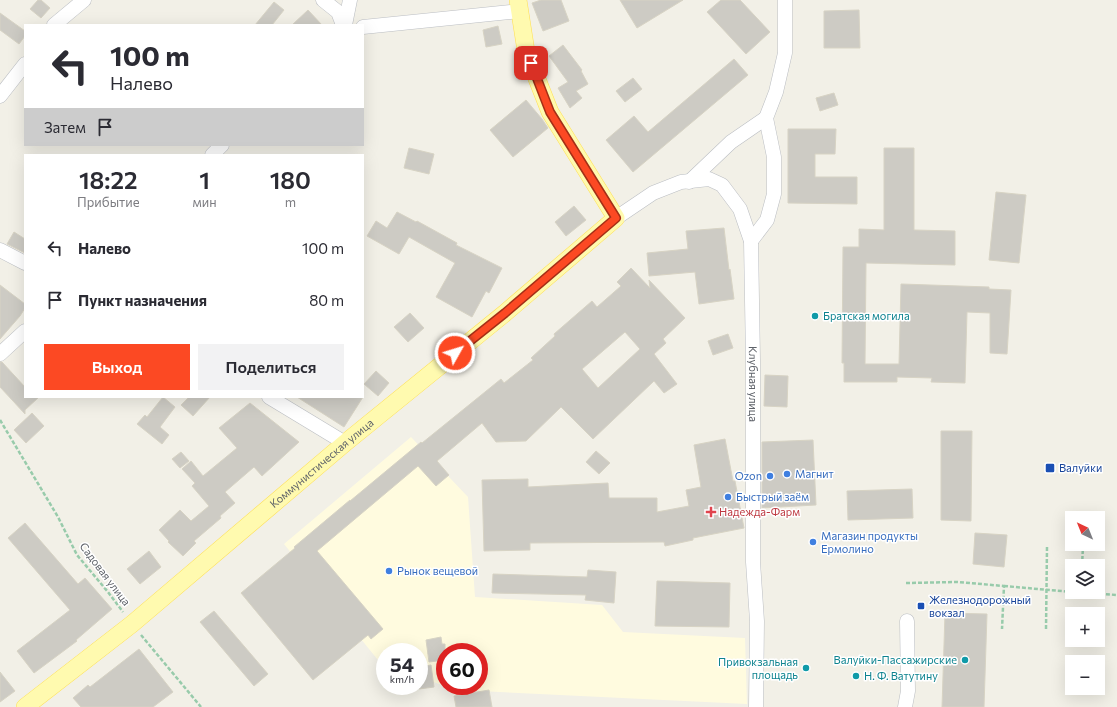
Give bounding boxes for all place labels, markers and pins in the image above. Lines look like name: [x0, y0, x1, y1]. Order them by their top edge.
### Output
pin: [514, 46, 548, 80]
place label: Братская могила: [823, 309, 910, 322]
marker: Братская могила: [810, 311, 820, 321]
place label: Валуйки: [1059, 461, 1102, 474]
marker: Валуйки: [1044, 462, 1056, 474]
place label: Магнит: [795, 467, 834, 480]
place label: Ozon: [735, 469, 762, 482]
marker: Магнит: [782, 469, 792, 479]
marker: Ozon: [765, 471, 775, 481]
place label: Быстрый заём: [736, 490, 809, 503]
marker: Быстрый заём: [723, 492, 733, 502]
place label: Надежда-Фарм: [719, 505, 800, 518]
marker: Надежда-Фарм: [706, 507, 716, 517]
place label: Магазин продукты Ермолино: [821, 529, 918, 555]
marker: Магазин продукты Ермолино: [808, 537, 818, 547]
place label: Рынок вещевой: [397, 564, 478, 577]
marker: Рынок вещевой: [384, 566, 394, 576]
place label: Железнодорожный вокзал: [929, 593, 1031, 619]
marker: Железнодорожный вокзал: [916, 601, 926, 611]
place label: Валуйки-Пассажирские: [834, 653, 957, 666]
place label: Привокзальная площадь: [718, 655, 798, 681]
marker: Валуйки-Пассажирские: [960, 655, 970, 665]
marker: Привокзальная площадь: [801, 663, 811, 673]
place label: Н. Ф. Ватутину: [864, 669, 938, 682]
marker: Н. Ф. Ватутину: [851, 671, 861, 681]

